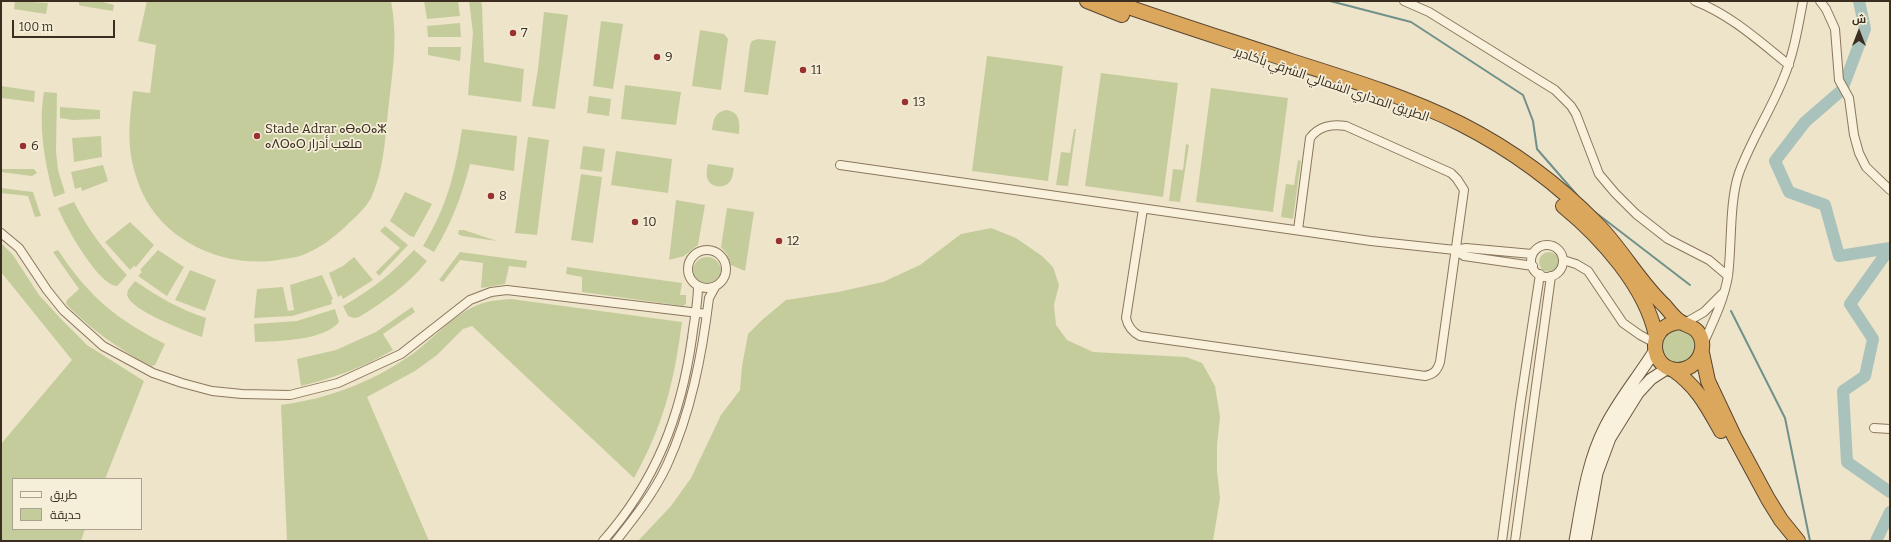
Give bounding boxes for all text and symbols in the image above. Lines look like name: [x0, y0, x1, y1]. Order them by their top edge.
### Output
scale bar: [14, 12, 117, 38]
north arrow: [1839, 12, 1879, 52]
text: ش: [1852, 13, 1866, 26]
text: 100 m: [19, 20, 53, 34]
place label: 7: [521, 25, 528, 41]
marker: 7: [508, 28, 518, 38]
street label: الطريق المداري الشمالي الشرقي بأكادير: [1233, 44, 1431, 126]
place label: 9: [665, 49, 673, 65]
marker: 9: [652, 52, 662, 62]
place label: 11: [811, 62, 822, 78]
marker: 11: [798, 65, 808, 75]
place label: 13: [913, 94, 926, 110]
marker: 13: [900, 97, 910, 107]
place label: Stade Adrar ⴰⴱⴰⵔⴰⵣ ⴰⴷⵔⴰⵔ ملعب أدرار: [265, 121, 387, 152]
marker: Stade Adrar ⴰⴱⴰⵔⴰⵣ ⴰⴷⵔⴰⵔ ملعب أدرار: [252, 131, 262, 141]
place label: 6: [31, 138, 39, 154]
marker: 6: [18, 141, 28, 151]
place label: 8: [499, 188, 507, 204]
marker: 8: [486, 191, 496, 201]
place label: 10: [643, 214, 657, 230]
marker: 10: [630, 217, 640, 227]
place label: 12: [787, 233, 799, 249]
marker: 12: [774, 236, 784, 246]
legend: [12, 478, 142, 530]
text: طريق: [50, 488, 77, 502]
text: حديقة: [50, 508, 81, 522]

